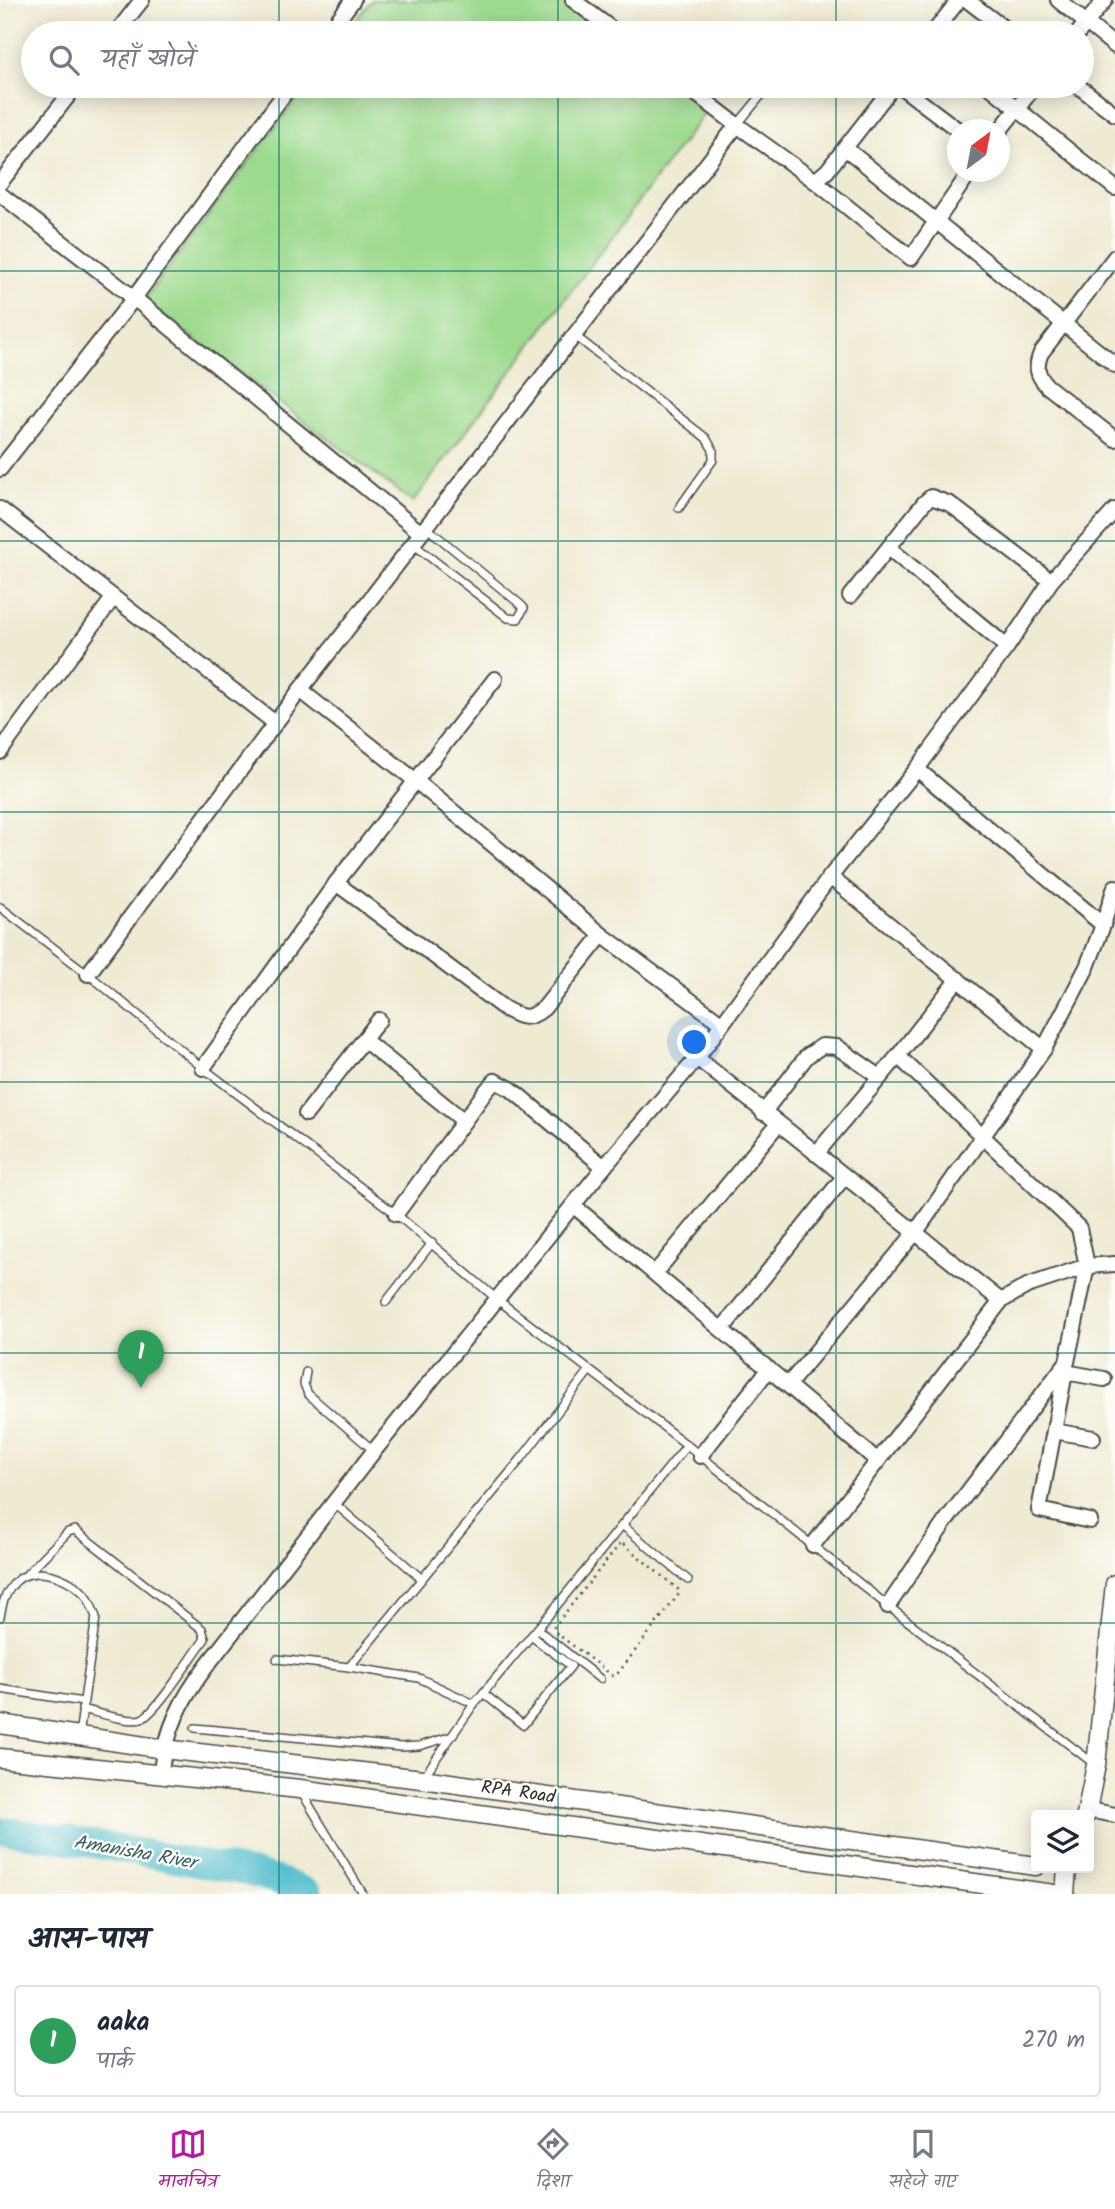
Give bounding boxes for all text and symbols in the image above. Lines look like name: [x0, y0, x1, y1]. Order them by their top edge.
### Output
search box: [21, 21, 1094, 98]
text: यहाँ खोजें: [101, 39, 195, 81]
icon: search: [45, 41, 83, 79]
north arrow: [947, 119, 1010, 182]
your location: [677, 1025, 711, 1059]
pin: 1: [118, 1330, 164, 1388]
street label: RPA Road: [479, 1773, 558, 1813]
map controls: [1031, 1810, 1094, 1873]
button: layers: [1031, 1810, 1094, 1873]
water label: Amanisha River: [72, 1828, 202, 1879]
text: आस-पास: [28, 1916, 149, 1964]
text: aaka: [97, 2002, 150, 2044]
text: 1: [50, 2023, 56, 2059]
text: 270 m: [1022, 2023, 1085, 2059]
text: पार्क: [97, 2044, 133, 2080]
tab: मानचित्र: [158, 2125, 217, 2197]
tab: दिशा: [534, 2125, 572, 2197]
tab: सहेजे गए: [889, 2125, 957, 2197]

